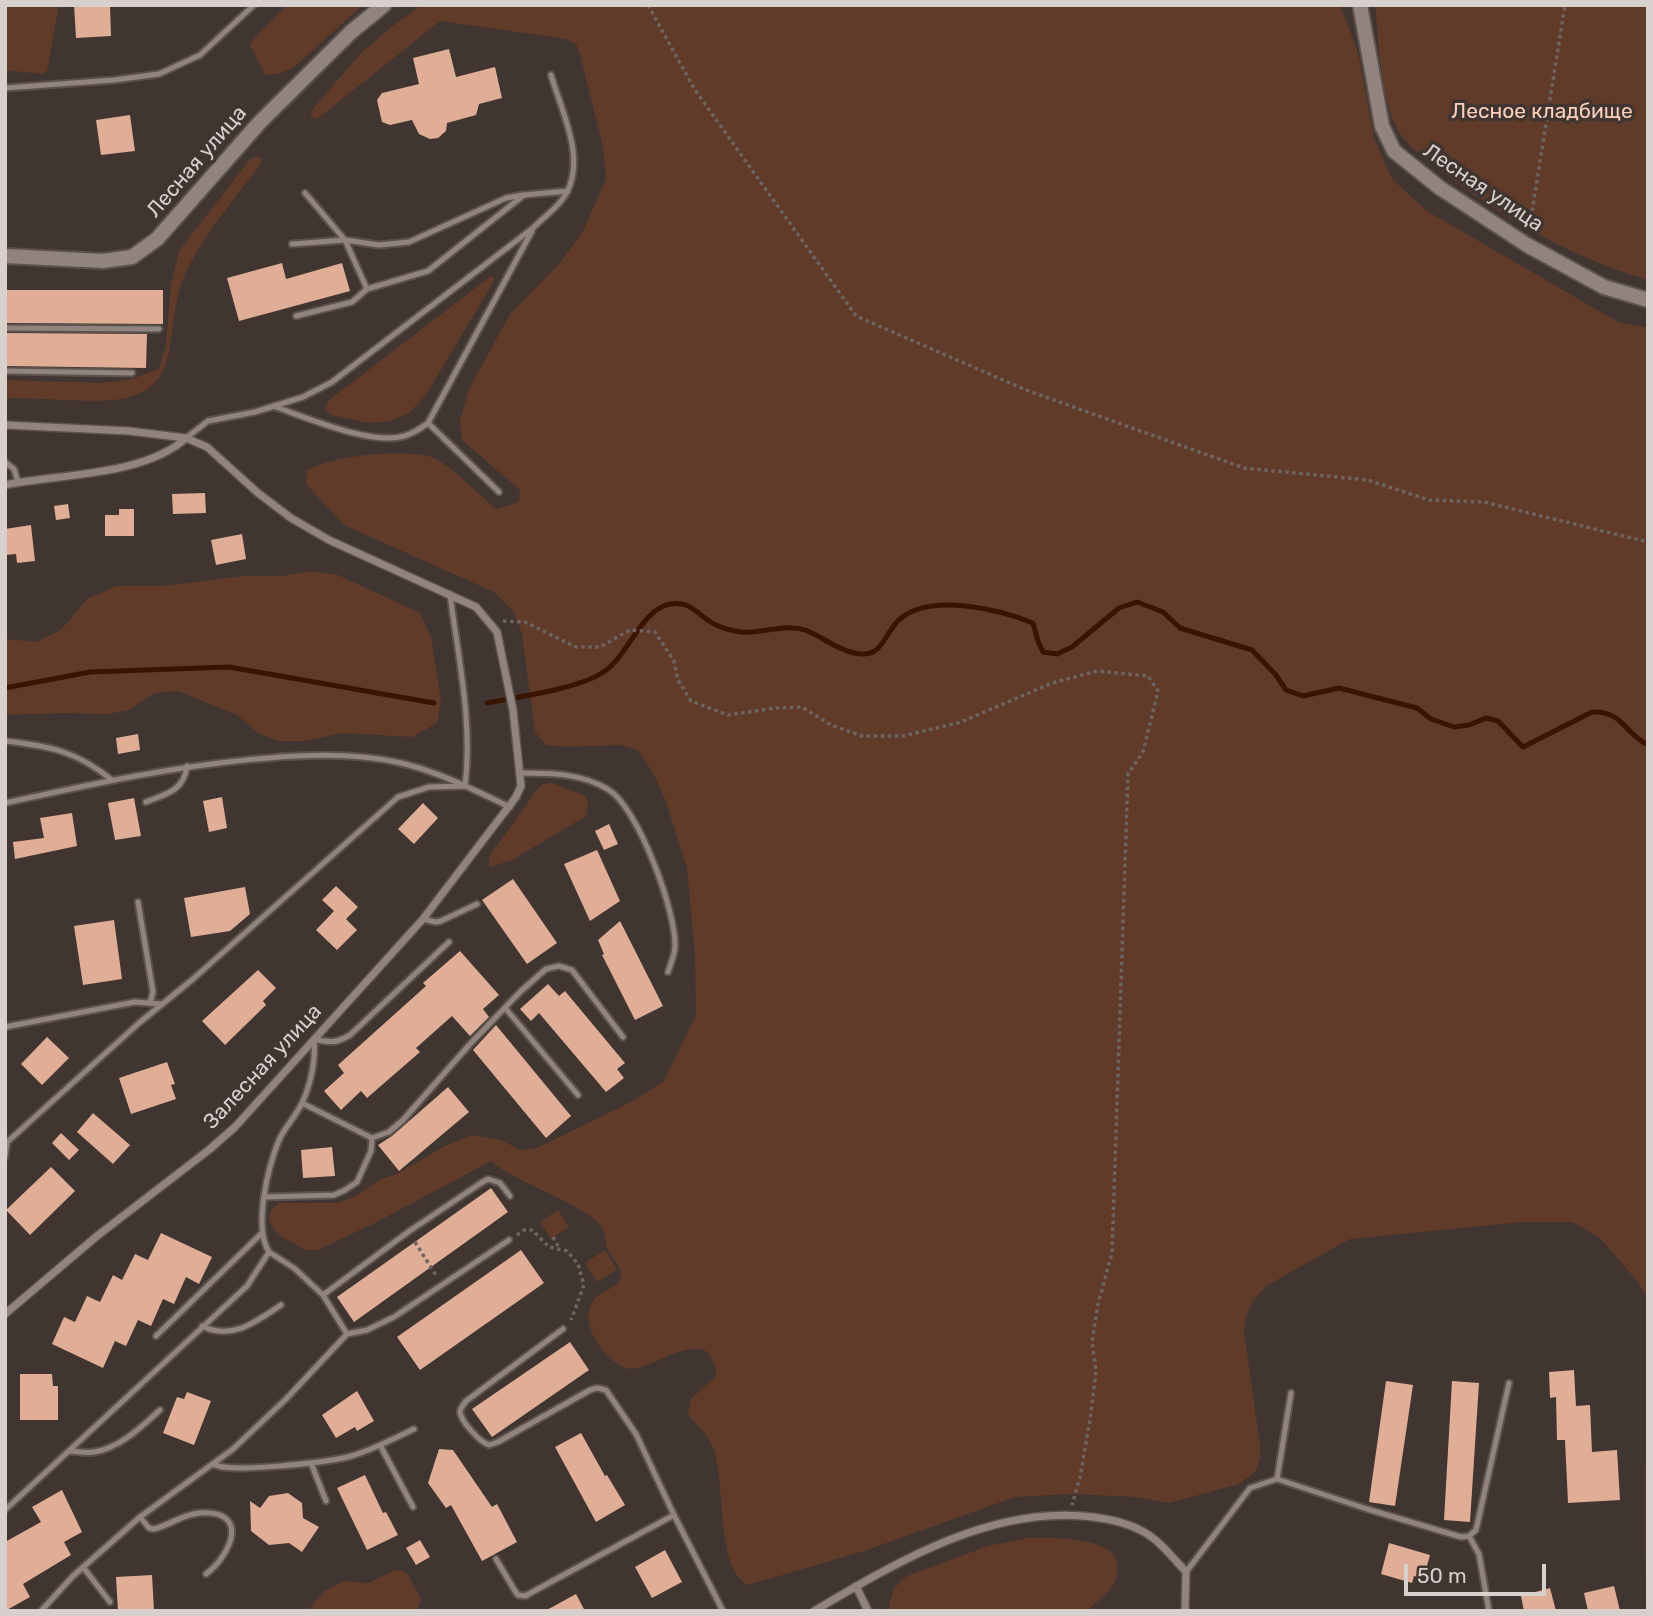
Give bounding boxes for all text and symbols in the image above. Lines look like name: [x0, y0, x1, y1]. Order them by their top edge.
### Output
park label: Лесное кладбище: [1451, 99, 1633, 125]
street label: Лесная улица: [142, 101, 252, 223]
street label: Лесная улица: [1418, 139, 1548, 237]
street label: Залесная улица: [199, 999, 327, 1135]
scale bar: [1408, 1550, 1550, 1594]
text: 50 m: [1417, 1563, 1467, 1588]

